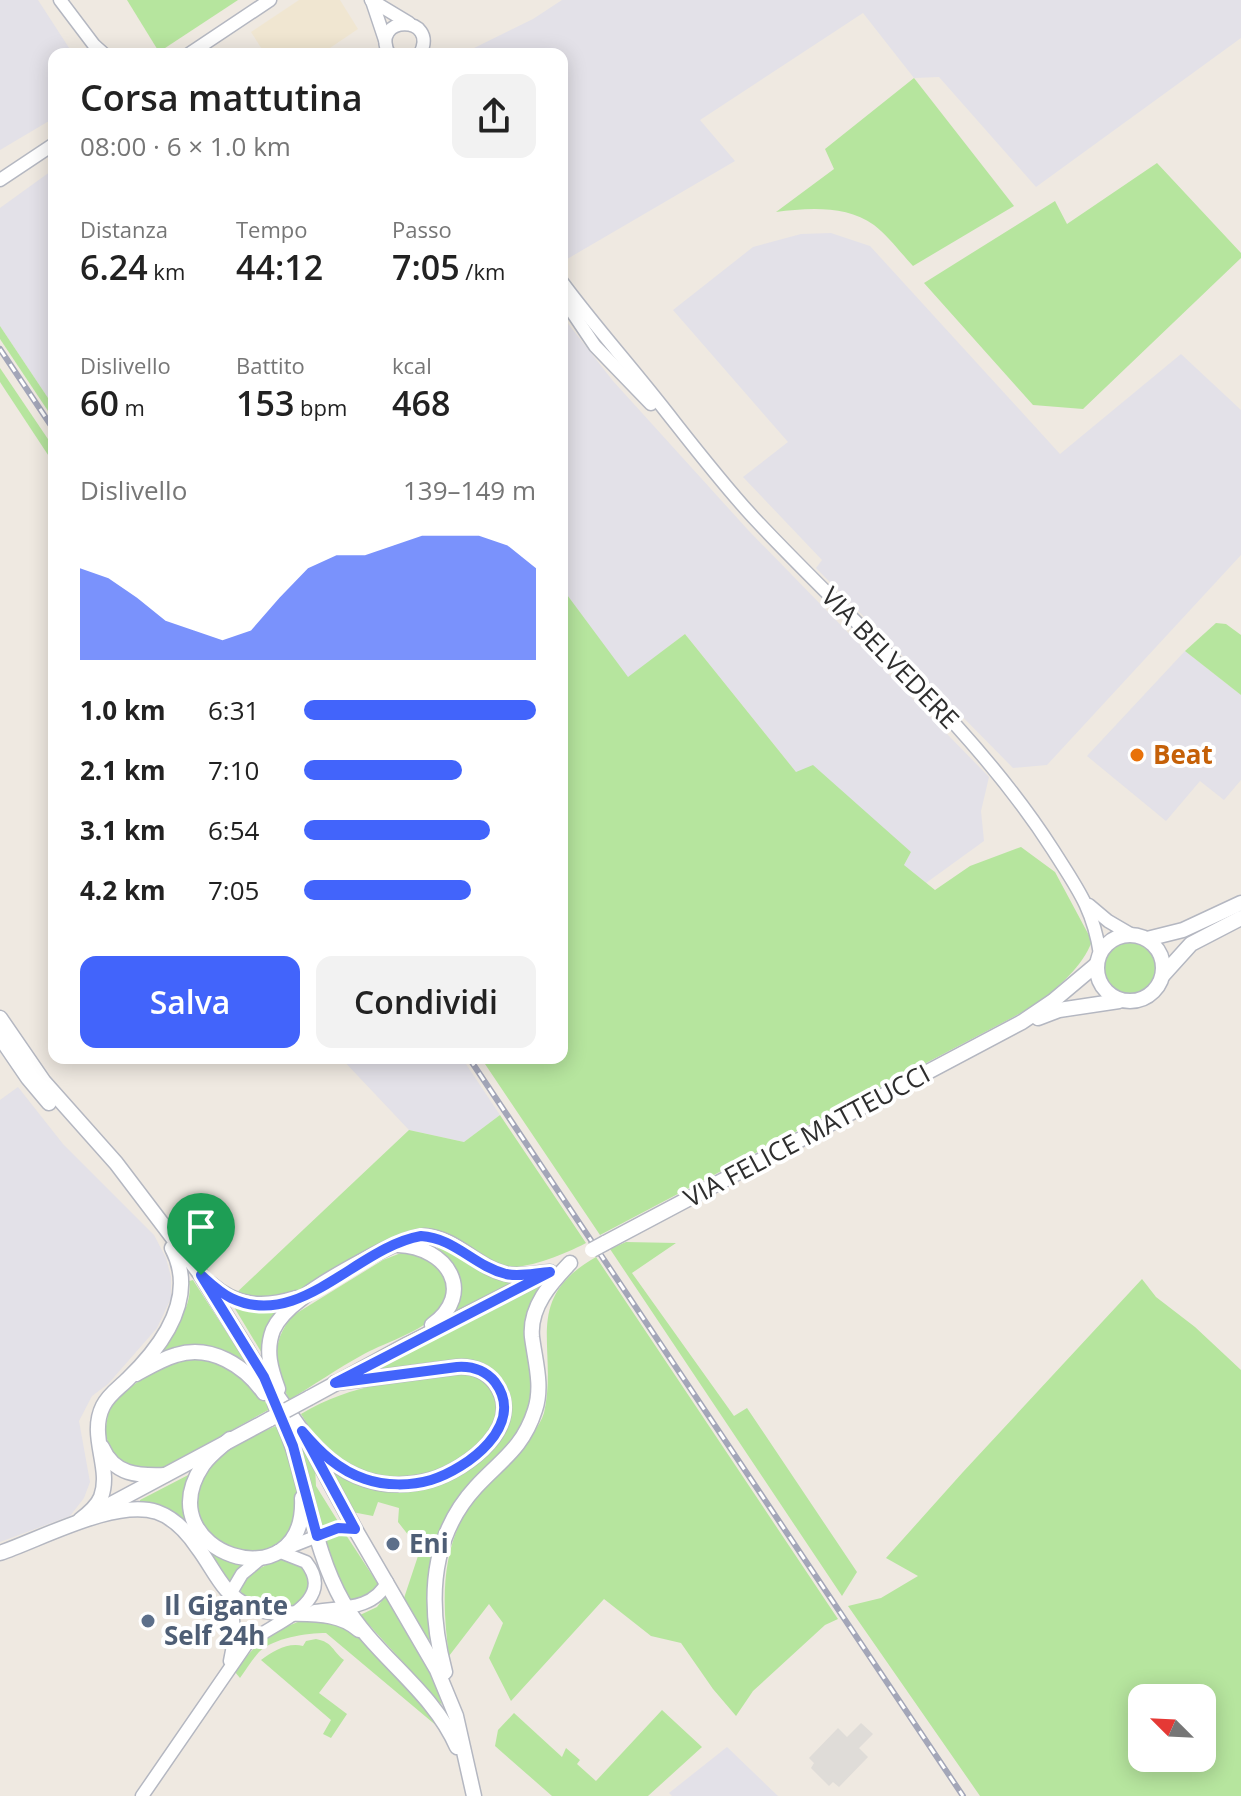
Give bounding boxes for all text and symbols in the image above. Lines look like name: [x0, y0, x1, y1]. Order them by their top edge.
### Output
text: Corsa mattutina: [80, 73, 363, 122]
button: share: [452, 74, 536, 158]
text: 08:00 · 6 × 1.0 km: [80, 128, 291, 164]
text: Distanza: [80, 214, 168, 244]
text: Tempo: [236, 214, 308, 244]
text: Passo: [392, 214, 452, 244]
text: 6.24: [80, 244, 148, 290]
text: 44:12: [236, 244, 323, 290]
text: 7:05: [392, 244, 460, 290]
text: km: [148, 256, 185, 286]
text: /km: [460, 256, 505, 286]
text: Dislivello: [80, 350, 171, 380]
text: Battito: [236, 350, 305, 380]
text: kcal: [392, 350, 432, 380]
text: 60: [80, 380, 119, 426]
text: 153: [236, 380, 294, 426]
text: 468: [392, 380, 450, 426]
text: m: [119, 392, 145, 422]
text: bpm: [294, 392, 347, 422]
text: Dislivello: [80, 472, 187, 508]
text: 139–149 m: [403, 472, 536, 508]
street label: VIA BELVEDERE: [814, 578, 968, 736]
text: 1.0 km: [80, 692, 166, 728]
text: 6:31: [208, 692, 259, 728]
place label: Beat: [1153, 736, 1213, 772]
marker: Beat: [1128, 746, 1146, 764]
text: 2.1 km: [80, 752, 166, 788]
text: 7:10: [208, 752, 259, 788]
text: 3.1 km: [80, 812, 166, 848]
text: 6:54: [208, 812, 259, 848]
text: 4.2 km: [80, 872, 166, 908]
text: 7:05: [208, 872, 259, 908]
button: Salva: [80, 956, 300, 1048]
button: Condividi: [316, 956, 536, 1048]
street label: VIA FELICE MATTEUCCI: [677, 1055, 936, 1215]
pin: [167, 1193, 235, 1275]
icon: arrive: [179, 1205, 223, 1249]
place label: Eni: [409, 1525, 449, 1561]
marker: Eni: [384, 1535, 402, 1553]
place label: Il Gigante Self 24h: [164, 1587, 288, 1653]
marker: Il Gigante Self 24h: [139, 1612, 157, 1630]
north arrow: [1128, 1684, 1216, 1772]
map controls: [1128, 1684, 1216, 1772]

